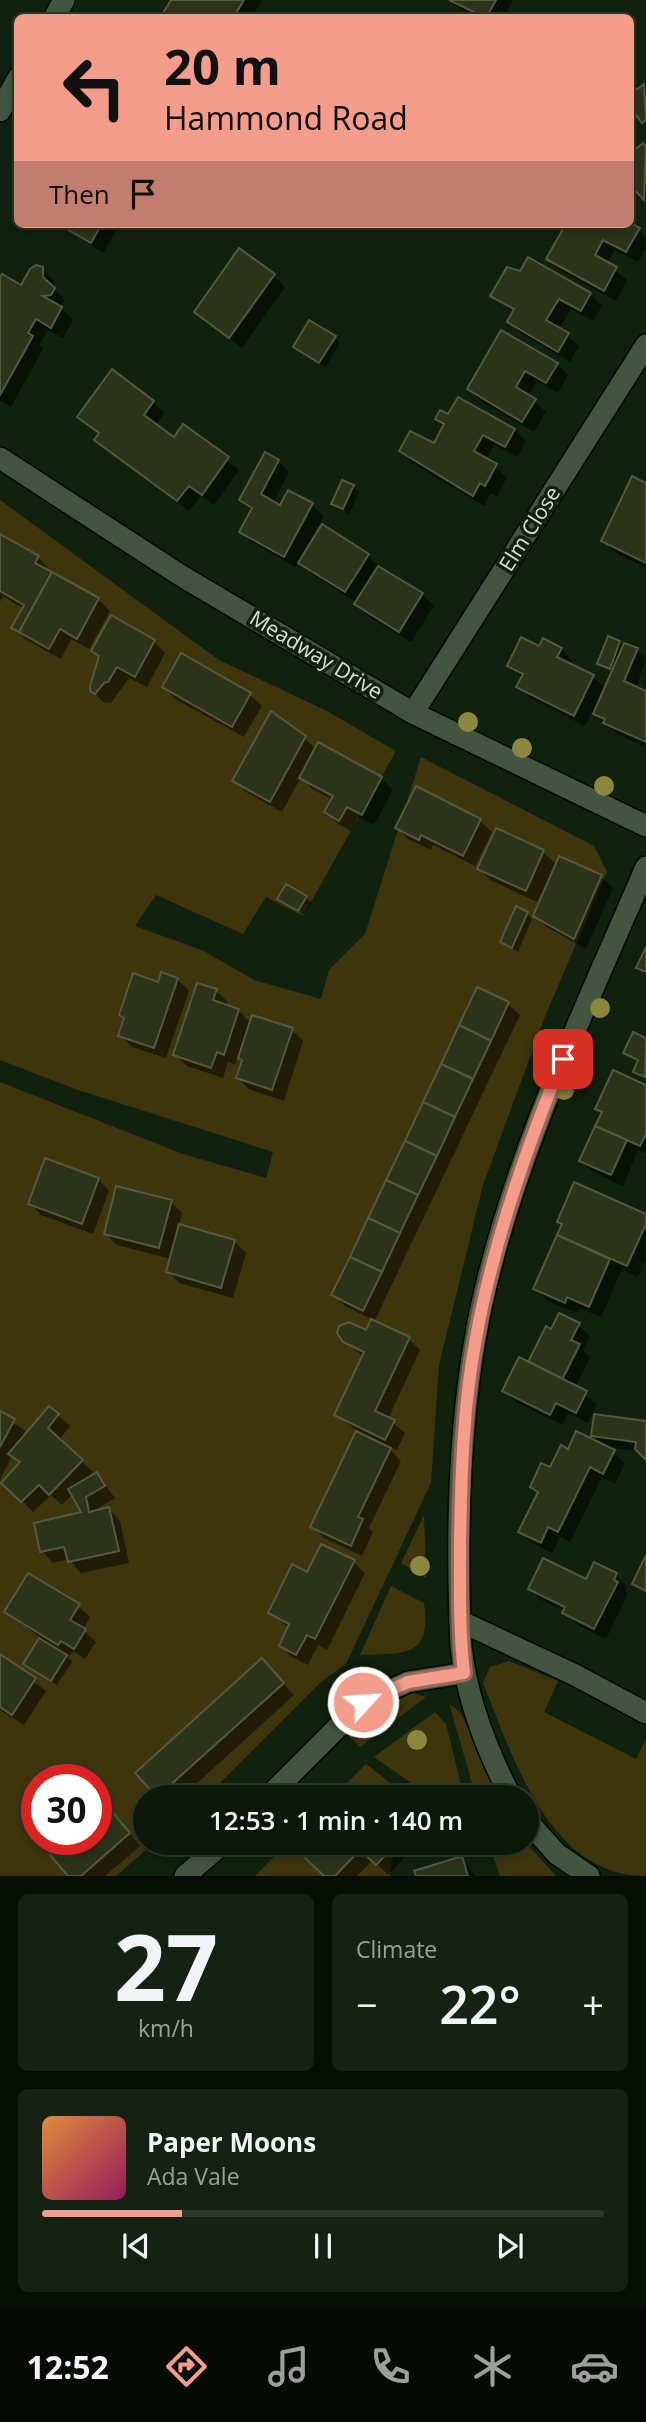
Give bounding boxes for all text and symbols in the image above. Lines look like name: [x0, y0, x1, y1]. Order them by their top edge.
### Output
text: 20 m: [164, 33, 281, 99]
icon: left: [49, 42, 140, 133]
text: Hammond Road: [164, 96, 408, 139]
icon: arrive: [124, 175, 162, 213]
text: Then: [49, 176, 110, 212]
street label: Elm Close: [492, 481, 566, 576]
street label: Meadway Drive: [245, 603, 388, 705]
pin: [533, 1029, 593, 1089]
icon: arrive: [544, 1040, 582, 1078]
position arrow: [326, 1665, 400, 1739]
speed limit sign: 30: [21, 1764, 112, 1855]
text: 12:53 · 1 min · 140 m: [209, 1802, 463, 1838]
text: 27: [114, 1904, 218, 2028]
text: Climate: [356, 1933, 437, 1965]
text: 22°: [439, 1968, 521, 2039]
text: −: [356, 1978, 378, 2030]
text: +: [582, 1978, 604, 2030]
text: km/h: [138, 2012, 194, 2044]
text: Paper Moons: [147, 2124, 316, 2160]
text: Ada Vale: [147, 2160, 240, 2192]
icon: previous: [117, 2227, 155, 2265]
icon: pause: [304, 2227, 342, 2265]
icon: next: [491, 2227, 529, 2265]
icon: directions: [162, 2342, 211, 2391]
icon: music: [264, 2342, 313, 2391]
icon: phone: [366, 2342, 415, 2391]
icon: climate: [468, 2342, 517, 2391]
icon: car: [570, 2342, 619, 2391]
text: 12:52: [27, 2345, 109, 2388]

